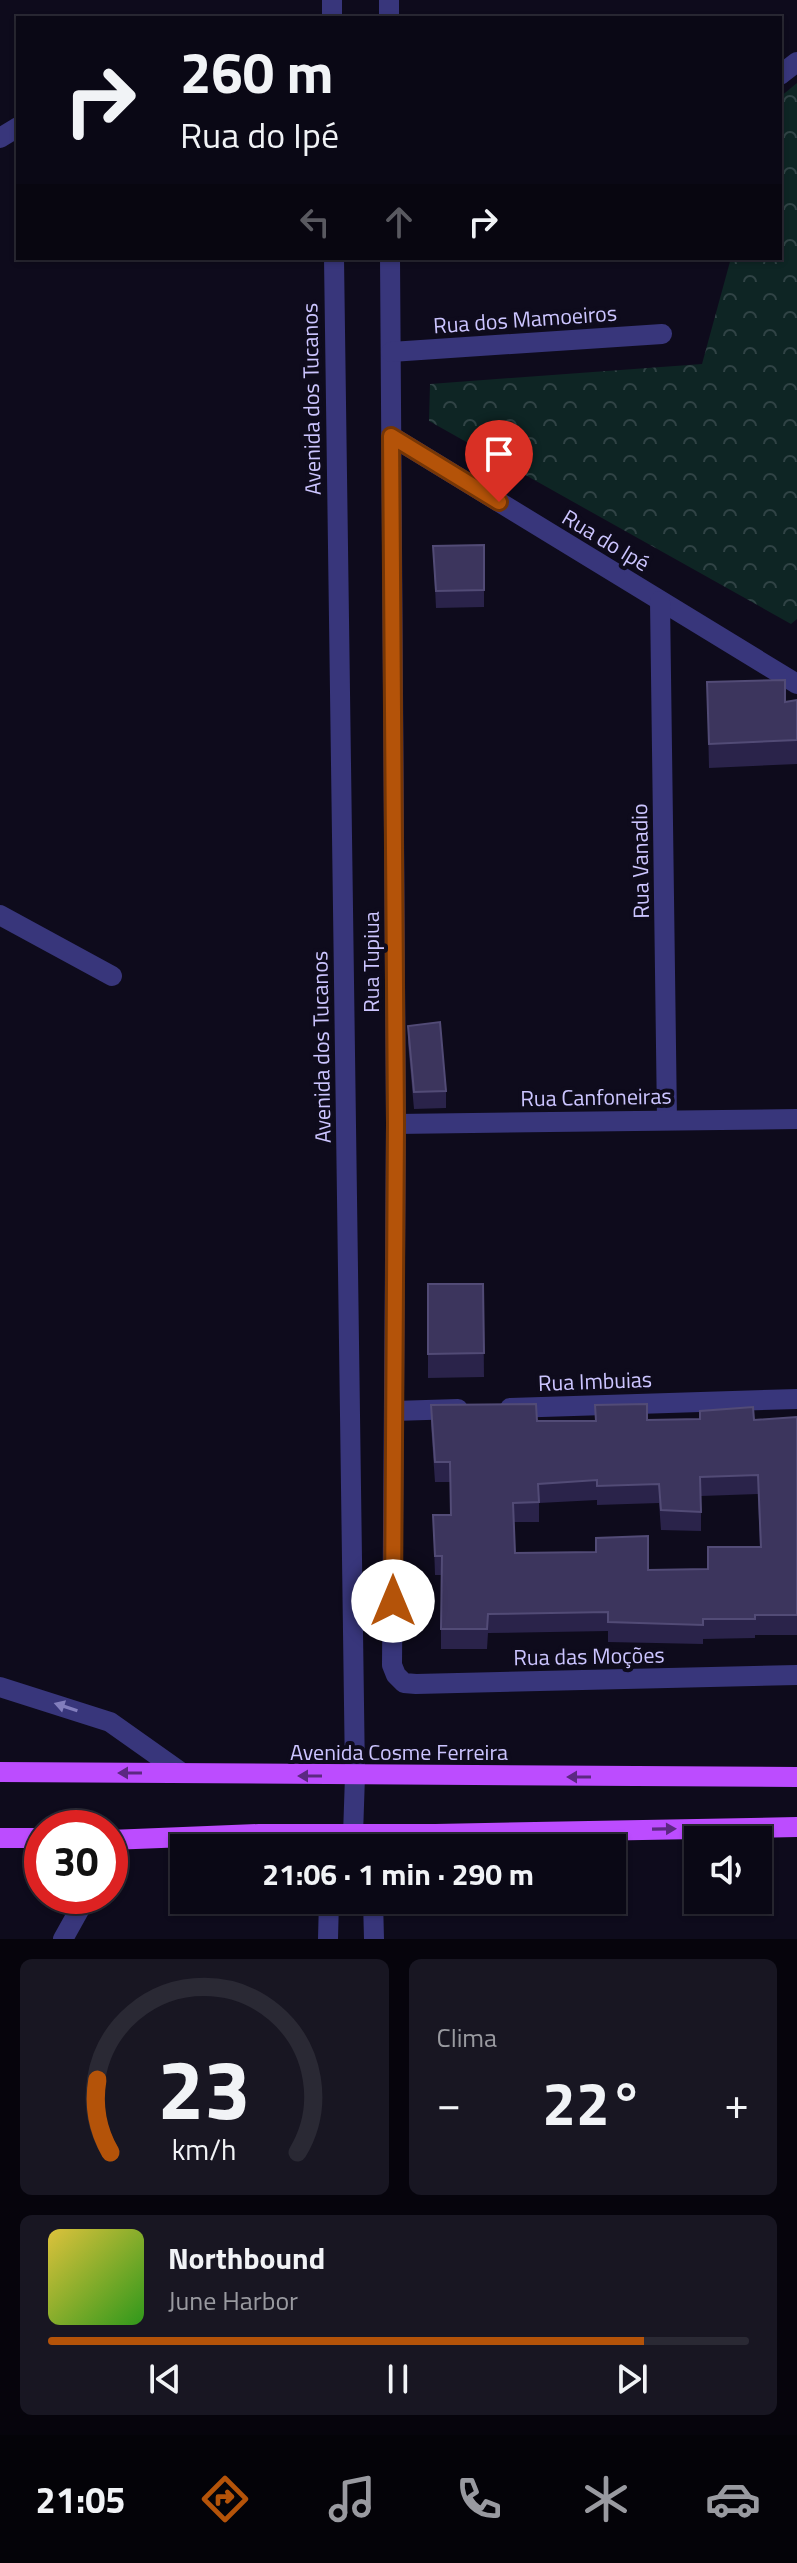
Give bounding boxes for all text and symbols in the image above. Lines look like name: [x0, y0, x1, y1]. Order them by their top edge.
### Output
text: 260 m: [180, 30, 333, 115]
icon: right: [48, 48, 152, 152]
text: Rua do Ipé: [180, 107, 339, 162]
icon: left: [293, 200, 337, 244]
icon: ahead: [377, 200, 421, 244]
icon: right: [461, 200, 505, 244]
street label: Rua dos Mamoeiros: [432, 296, 618, 342]
street label: Avenida dos Tucanos: [292, 303, 330, 495]
pin: [465, 420, 533, 502]
icon: arrive: [477, 432, 521, 476]
street label: Rua do Ipé: [556, 500, 656, 580]
street label: Rua Vanadio: [622, 803, 658, 919]
street label: Rua Tupiua: [354, 911, 388, 1013]
street label: Avenida dos Tucanos: [302, 951, 340, 1143]
street label: Rua Canfoneiras: [520, 1079, 672, 1115]
street label: Rua Imbuias: [537, 1362, 653, 1400]
position arrow: [351, 1559, 435, 1643]
street label: Rua das Moções: [513, 1638, 665, 1674]
one-way arrow: [54, 1701, 78, 1713]
street label: Avenida Cosme Ferreira: [290, 1735, 508, 1769]
one-way arrow: [117, 1766, 142, 1779]
one-way arrow: [297, 1770, 322, 1782]
one-way arrow: [566, 1771, 591, 1783]
speed limit sign: 30: [24, 1810, 128, 1914]
one-way arrow: [652, 1823, 677, 1836]
map controls: [684, 1826, 772, 1914]
button: sound: [684, 1826, 772, 1914]
text: 21:06 · 1 min · 290 m: [262, 1851, 534, 1897]
text: Clima: [437, 2018, 497, 2057]
text: 23: [158, 2025, 251, 2151]
text: 22°: [542, 2057, 643, 2148]
text: −: [437, 2069, 461, 2136]
text: +: [724, 2069, 749, 2136]
text: km/h: [172, 2128, 237, 2171]
text: Northbound: [168, 2235, 325, 2281]
text: June Harbor: [168, 2281, 298, 2320]
icon: previous: [143, 2357, 187, 2401]
icon: pause: [376, 2357, 420, 2401]
icon: next: [610, 2357, 654, 2401]
icon: directions: [197, 2471, 253, 2527]
icon: music: [324, 2471, 380, 2527]
icon: phone: [451, 2471, 507, 2527]
icon: climate: [578, 2471, 634, 2527]
icon: car: [705, 2471, 761, 2527]
text: 21:05: [36, 2472, 125, 2527]

